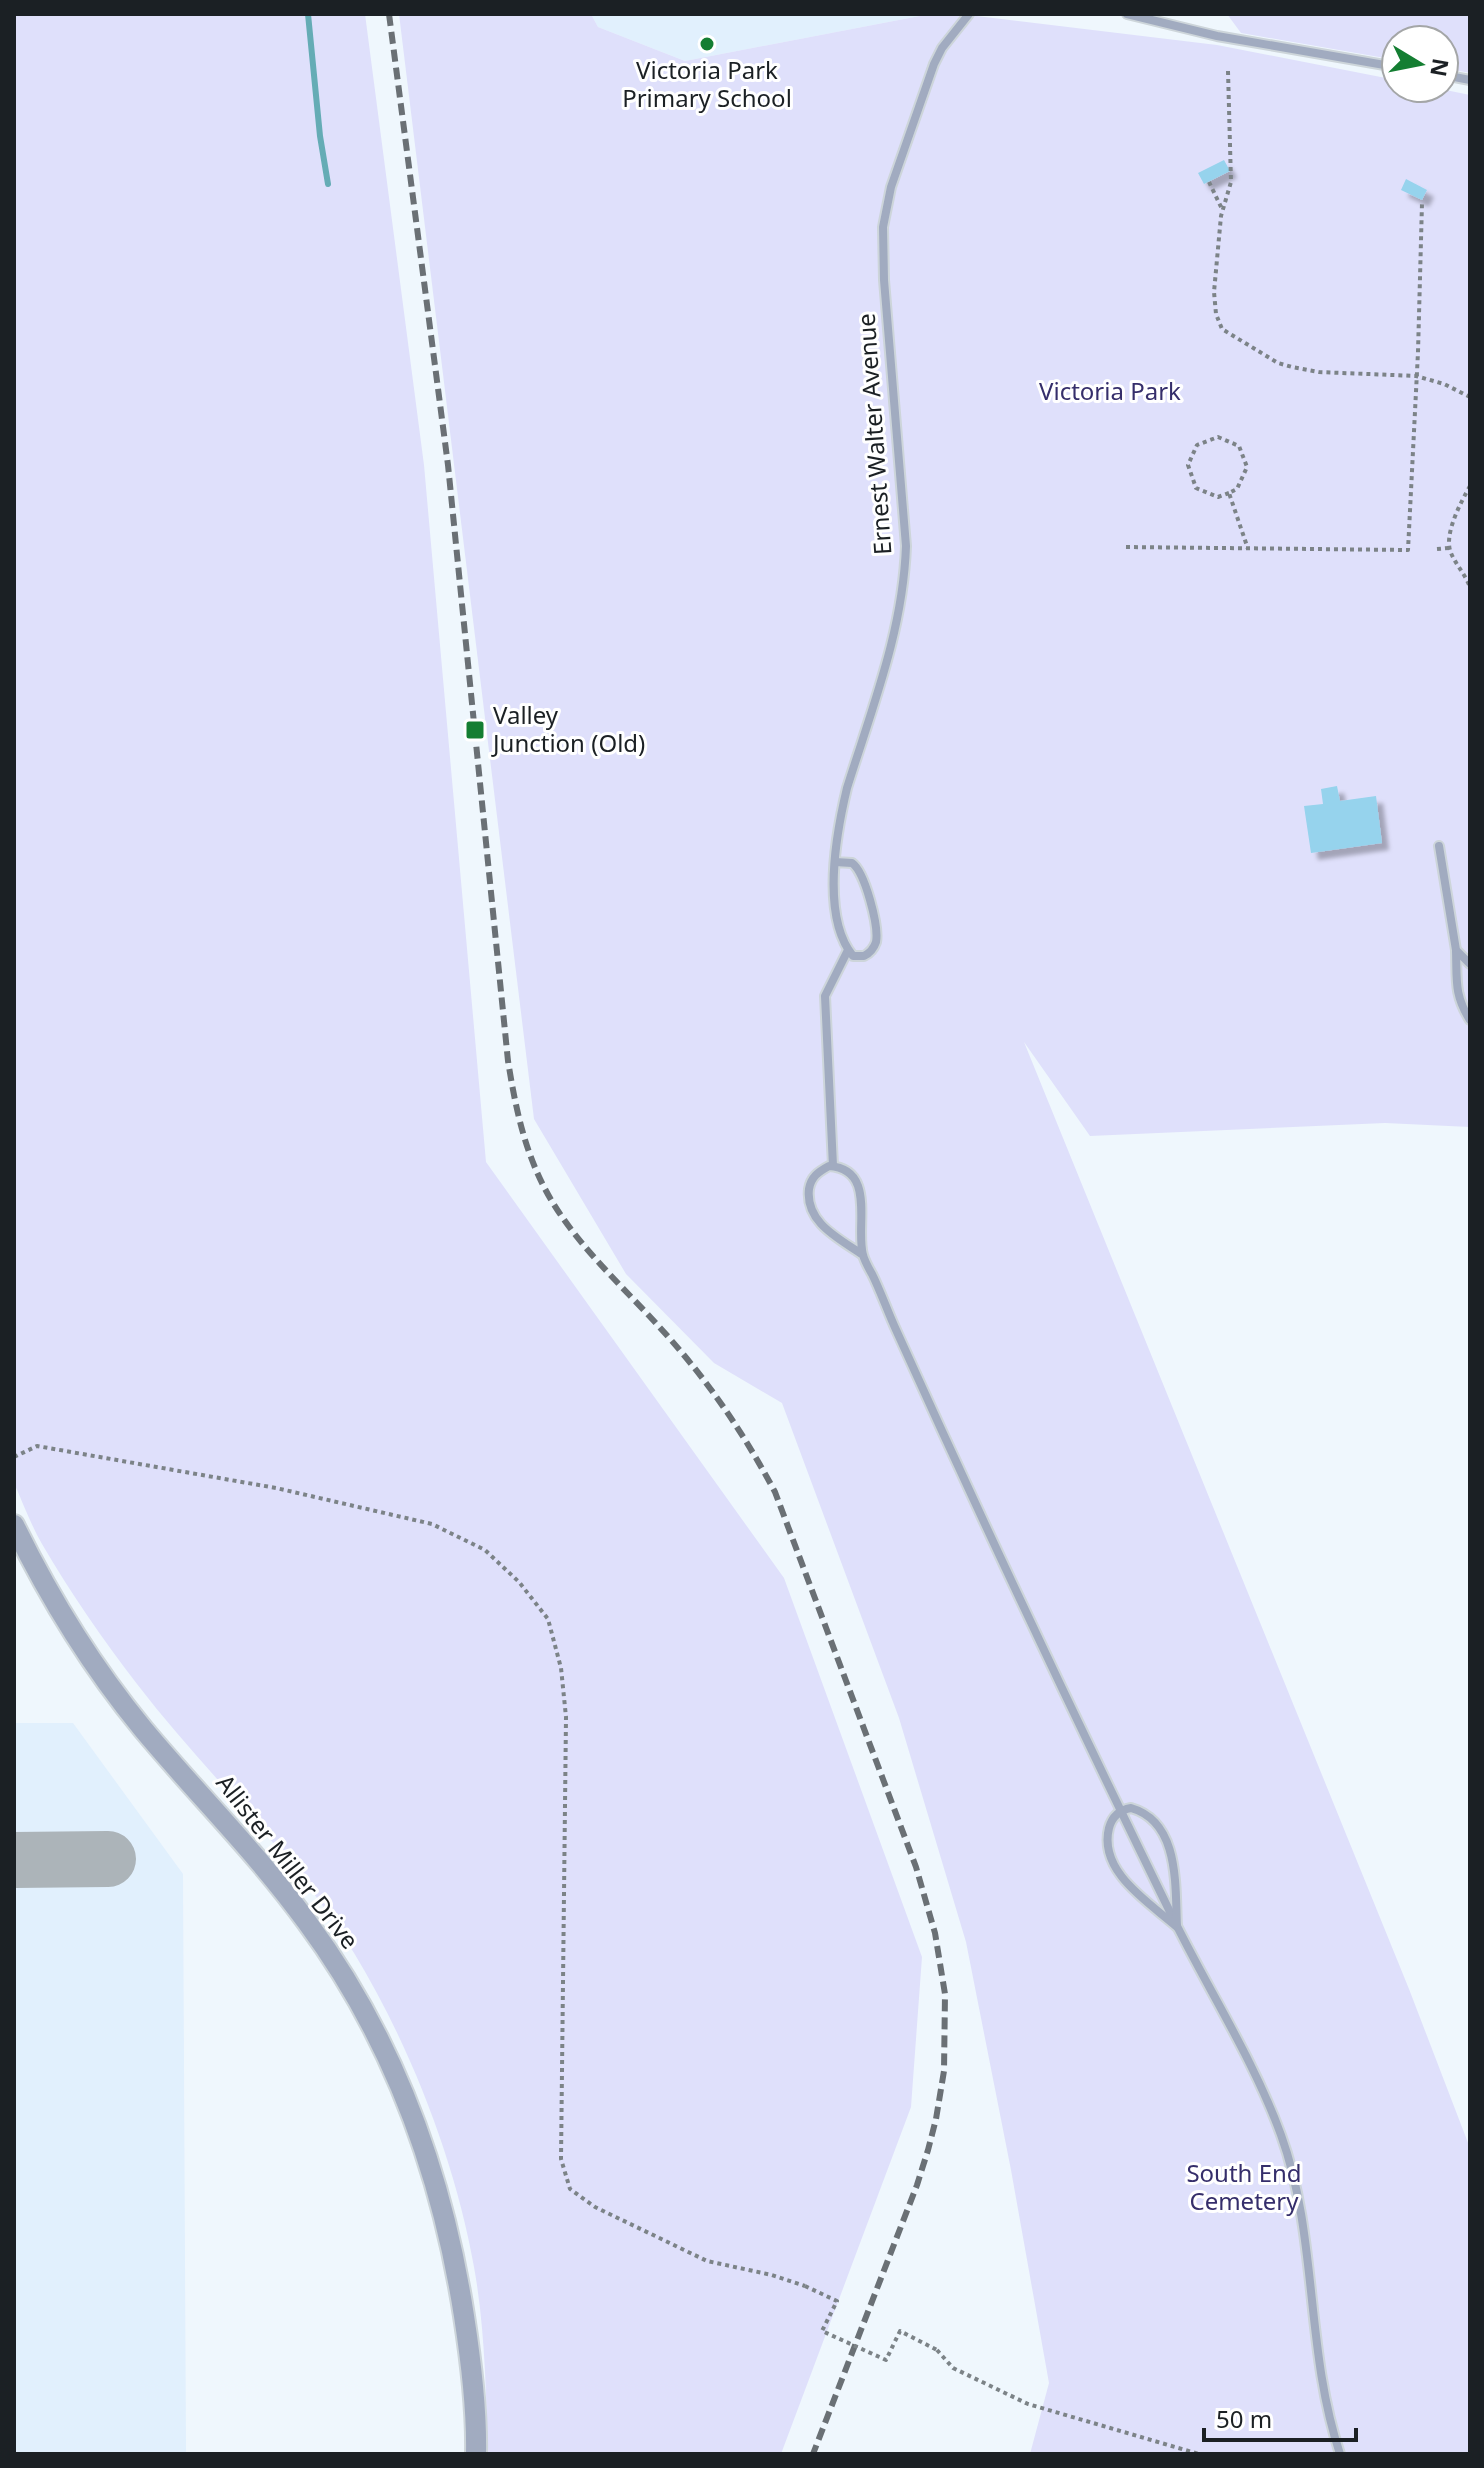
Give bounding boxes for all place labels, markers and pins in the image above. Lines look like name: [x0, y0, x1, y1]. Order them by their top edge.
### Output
marker: Victoria Park Primary School: [698, 35, 716, 53]
place label: Victoria Park Primary School: [622, 53, 792, 114]
place label: Valley Junction (Old): [491, 698, 645, 759]
marker: Valley Junction (Old): [464, 719, 486, 741]

